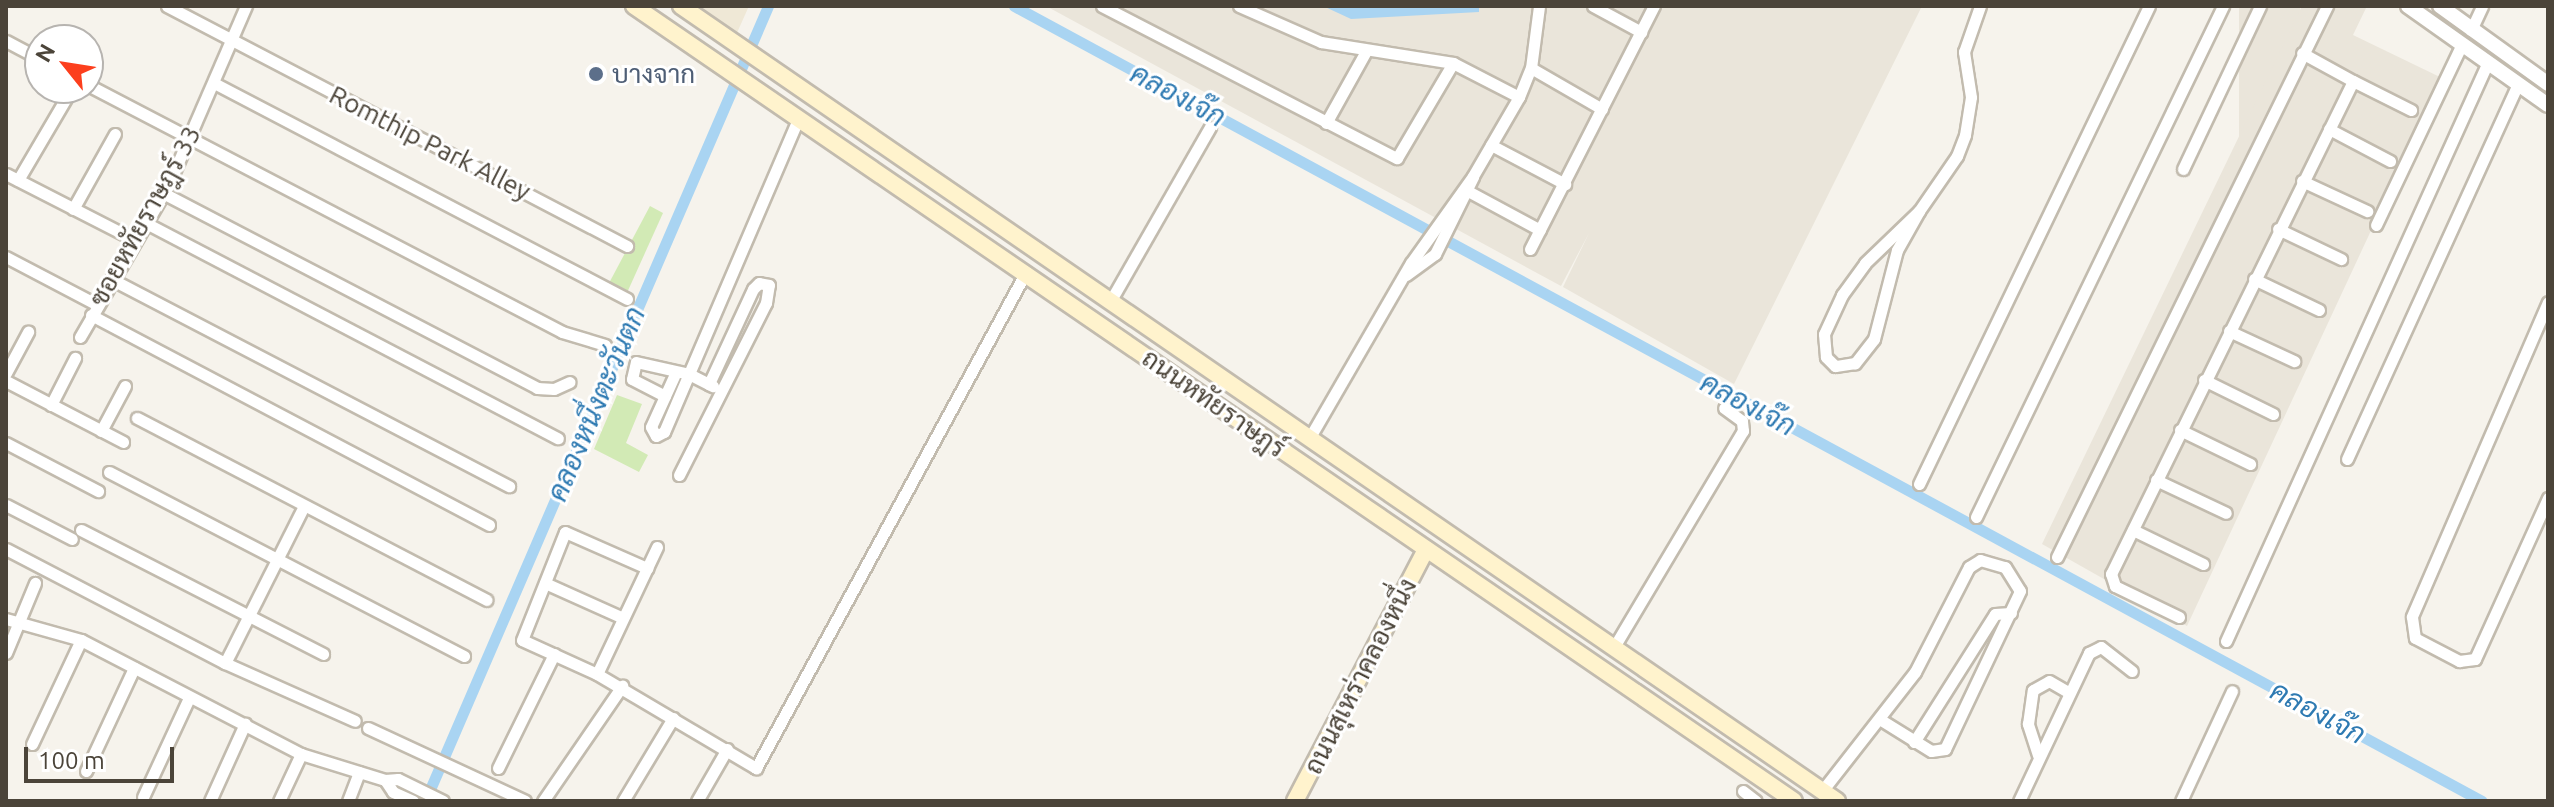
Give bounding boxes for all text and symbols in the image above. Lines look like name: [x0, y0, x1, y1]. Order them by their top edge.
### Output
north arrow: [24, 24, 104, 104]
text: N: [30, 39, 59, 66]
water label: คลองเจ๊ก: [1125, 56, 1231, 134]
place label: บางจาก: [612, 58, 695, 90]
marker: บางจาก: [587, 65, 605, 83]
street label: Romthip Park Alley: [324, 79, 536, 207]
street label: ซอยหทัยราษฎร์ 33: [83, 120, 207, 312]
water label: คลองหนึ่งตะวันตก: [540, 302, 652, 506]
street label: ถนนหทัยราษฎร์: [1136, 342, 1292, 464]
water label: คลองเจ๊ก: [1695, 365, 1801, 443]
street label: ถนนสุเหร่าคลองหนึ่ง: [1297, 573, 1423, 779]
water label: คลองเจ๊ก: [2265, 673, 2371, 751]
scale bar: [28, 731, 178, 781]
text: 100 m: [38, 747, 105, 774]

